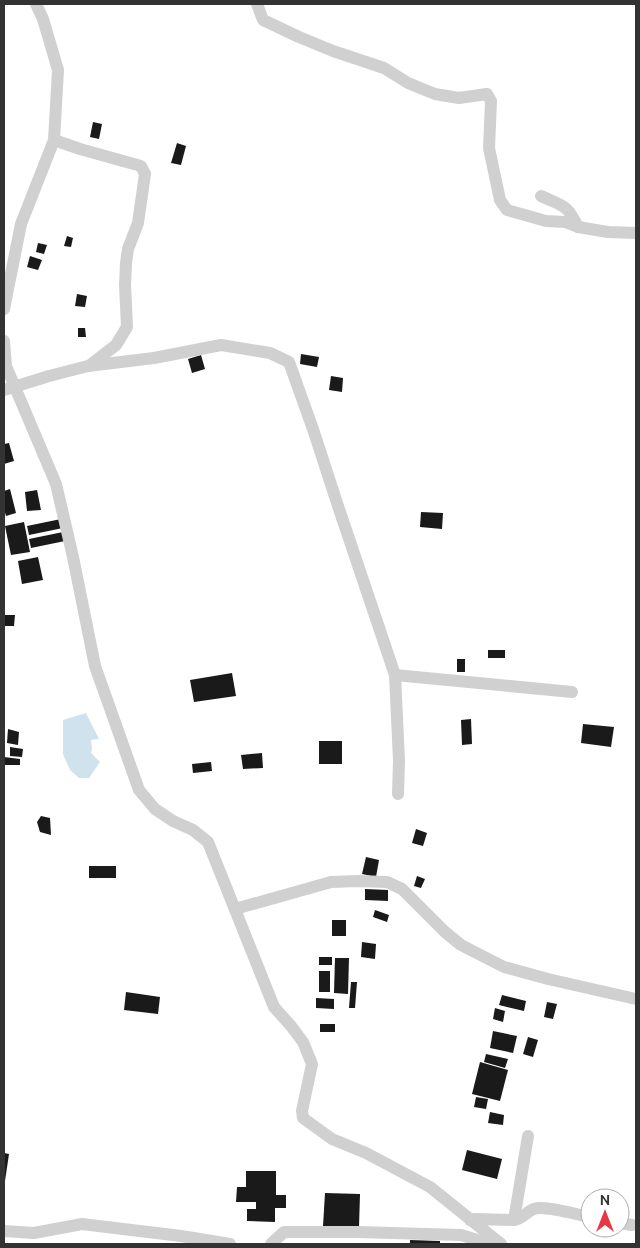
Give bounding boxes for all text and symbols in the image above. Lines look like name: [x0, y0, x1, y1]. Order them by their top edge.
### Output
north arrow: [580, 1188, 630, 1238]
text: N: [600, 1192, 610, 1208]

